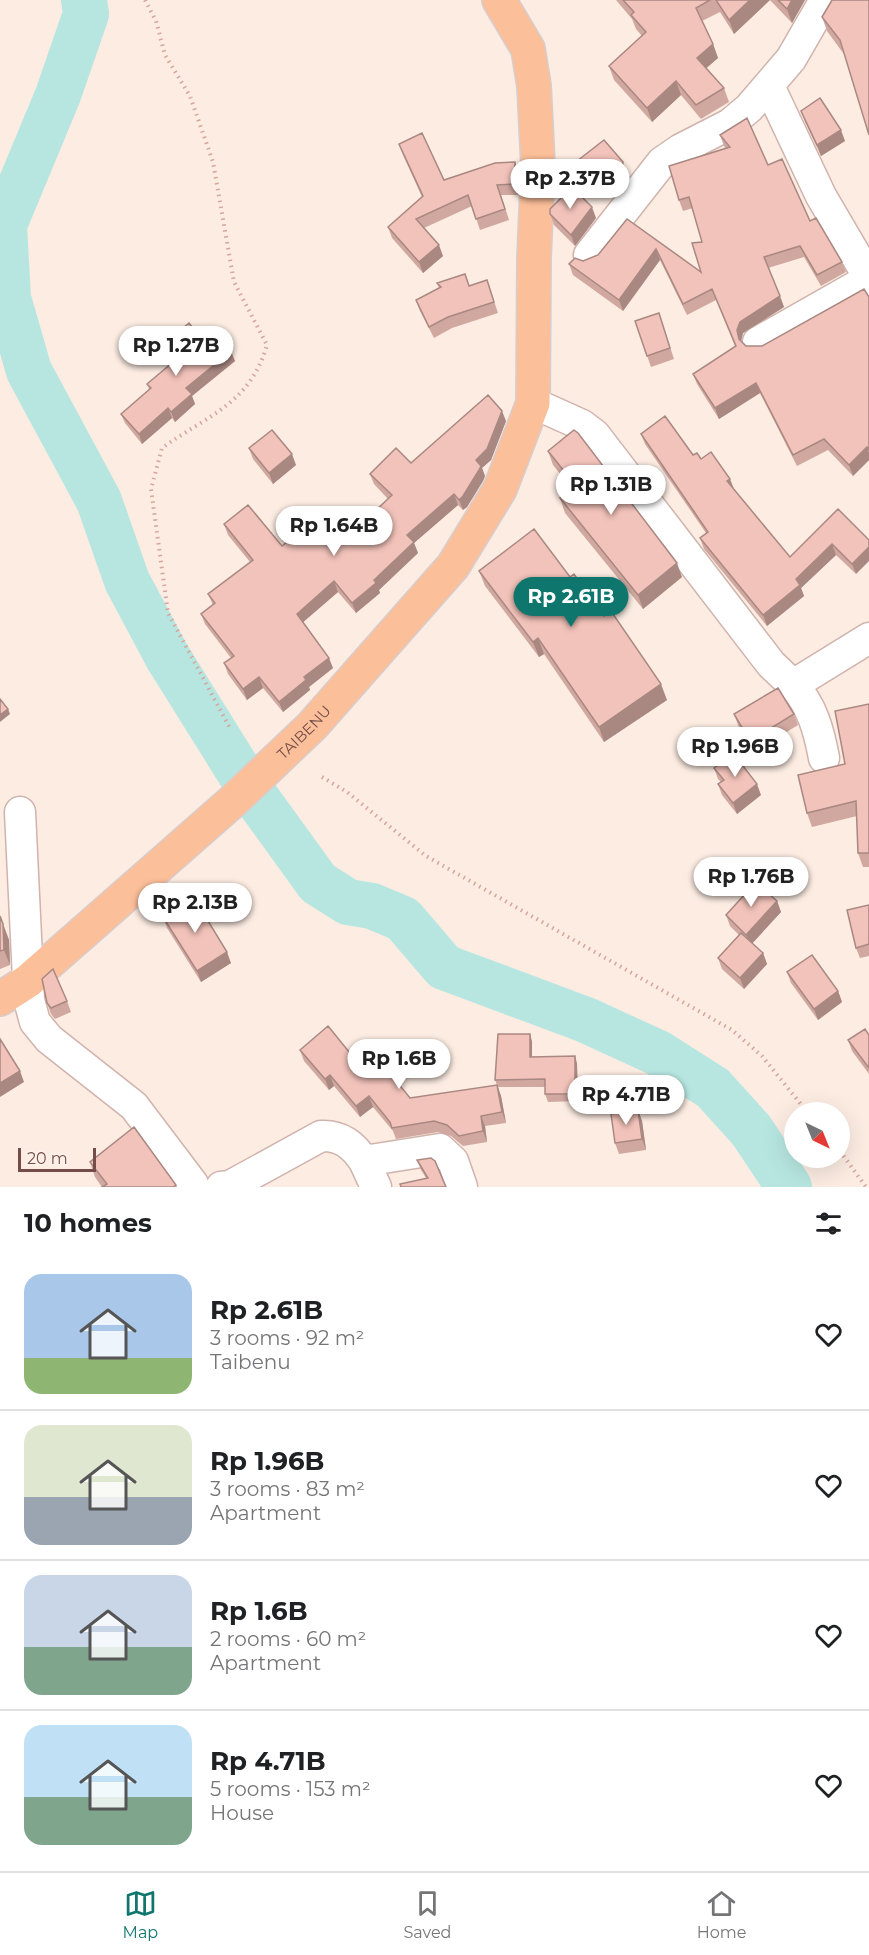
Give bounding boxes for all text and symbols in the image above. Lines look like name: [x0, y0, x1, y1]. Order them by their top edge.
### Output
pin: Rp 2.37B: [508, 159, 632, 210]
text: Rp 2.37B: [525, 166, 615, 190]
pin: Rp 1.27B: [114, 326, 238, 377]
text: Rp 1.27B: [133, 333, 219, 357]
pin: Rp 1.31B: [549, 465, 673, 516]
text: Rp 1.31B: [570, 472, 652, 496]
pin: Rp 1.64B: [272, 506, 396, 557]
text: Rp 1.64B: [290, 513, 378, 537]
pin: Rp 2.61B: [509, 577, 633, 628]
text: Rp 2.61B: [527, 584, 615, 608]
street label: TAIBENU: [273, 701, 335, 763]
pin: Rp 1.96B: [673, 727, 797, 778]
text: Rp 1.96B: [691, 734, 779, 758]
pin: Rp 1.76B: [689, 857, 813, 908]
text: Rp 1.76B: [708, 864, 794, 888]
pin: Rp 2.13B: [133, 883, 257, 934]
text: Rp 2.13B: [152, 890, 238, 914]
pin: Rp 1.6B: [344, 1039, 454, 1090]
text: Rp 1.6B: [361, 1046, 437, 1070]
pin: Rp 4.71B: [564, 1075, 688, 1126]
text: Rp 4.71B: [582, 1082, 671, 1106]
north arrow: [784, 1102, 850, 1168]
map controls: [784, 1102, 850, 1168]
scale bar: [18, 1145, 96, 1172]
text: 20 m: [27, 1149, 68, 1168]
text: 10 homes: [24, 1207, 152, 1239]
icon: filters: [812, 1207, 845, 1240]
text: Rp 2.61B: [210, 1294, 323, 1326]
icon: home: [72, 1298, 144, 1370]
icon: heart: [812, 1318, 845, 1351]
text: 3 rooms · 92 m²: [210, 1326, 364, 1350]
text: Taibenu: [210, 1350, 291, 1374]
text: Rp 1.96B: [210, 1445, 324, 1477]
icon: home: [72, 1449, 144, 1521]
icon: heart: [812, 1469, 845, 1502]
text: 3 rooms · 83 m²: [210, 1477, 365, 1501]
text: Apartment: [210, 1501, 321, 1525]
text: Rp 1.6B: [210, 1595, 308, 1627]
icon: home: [72, 1599, 144, 1671]
icon: heart: [812, 1619, 845, 1652]
text: 2 rooms · 60 m²: [210, 1627, 366, 1651]
text: Apartment: [210, 1651, 321, 1675]
text: Rp 4.71B: [210, 1745, 326, 1777]
icon: home: [72, 1749, 144, 1821]
icon: heart: [812, 1769, 845, 1802]
text: 5 rooms · 153 m²: [210, 1777, 371, 1801]
text: House: [210, 1801, 274, 1825]
tab: Map: [123, 1887, 158, 1942]
tab: Saved: [403, 1887, 451, 1942]
tab: Home: [697, 1887, 746, 1942]

